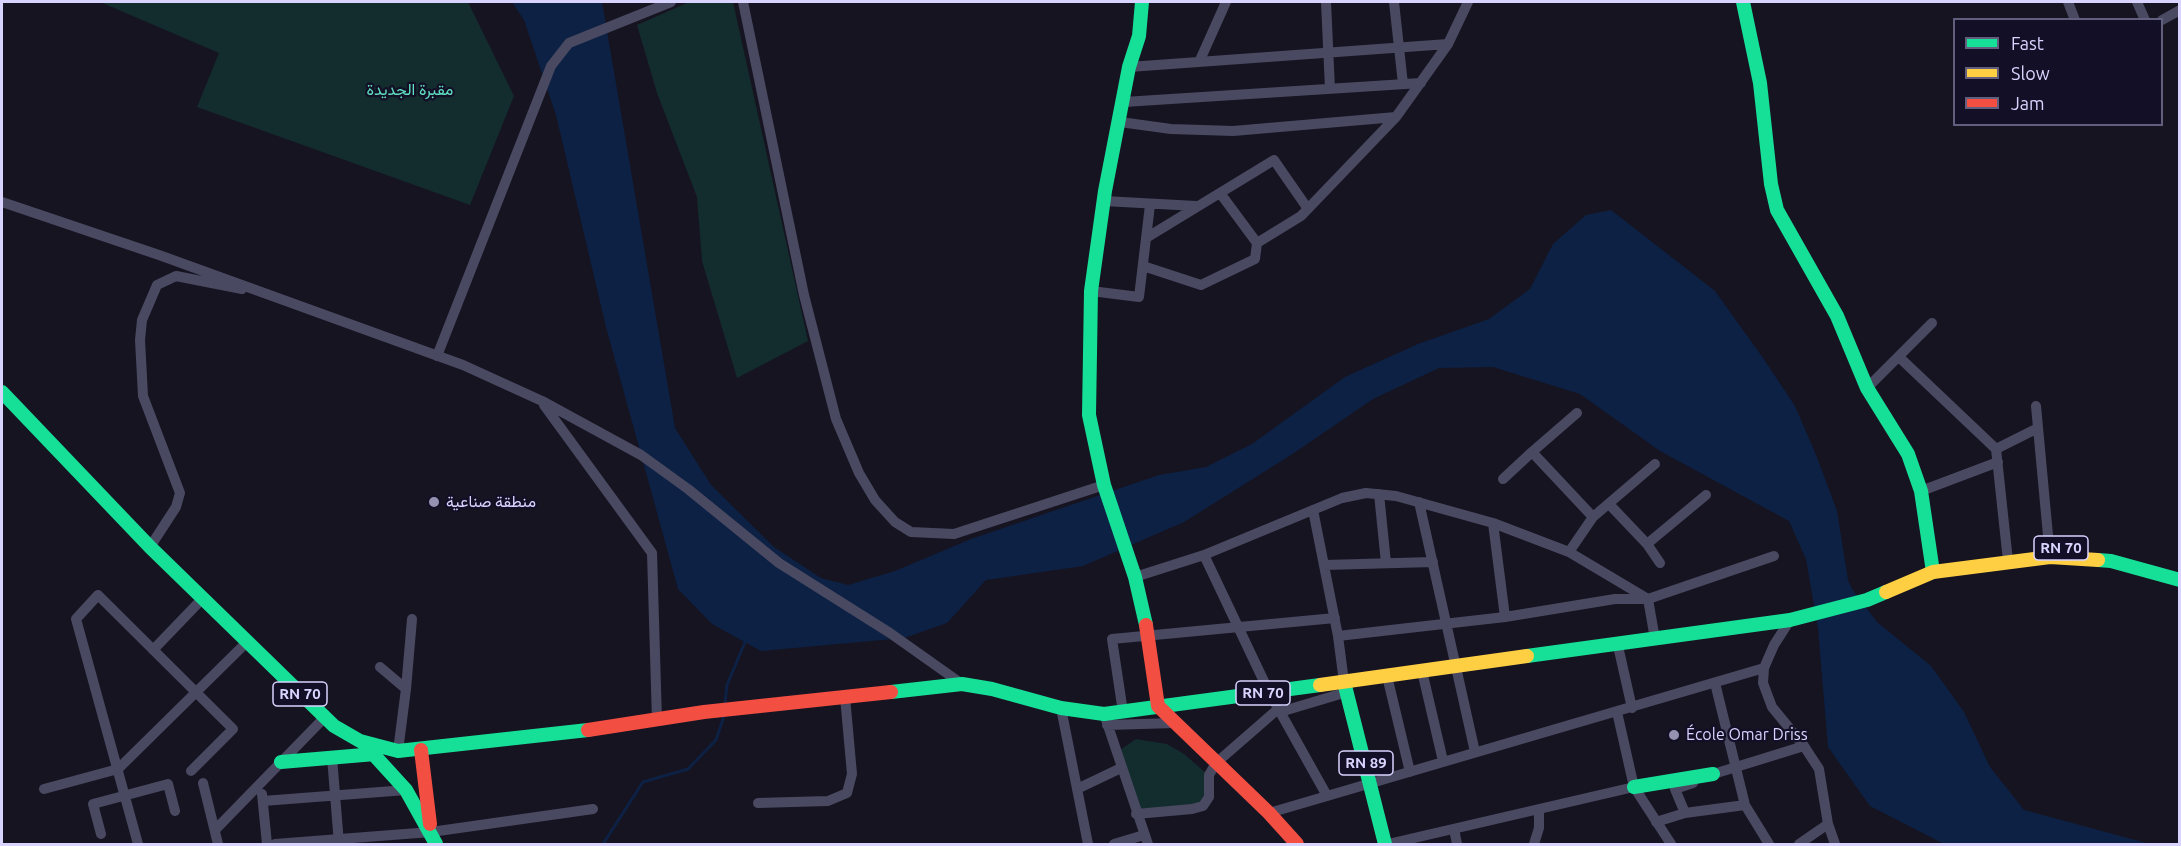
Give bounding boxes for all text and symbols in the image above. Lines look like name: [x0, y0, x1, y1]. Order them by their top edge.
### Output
legend: [1953, 18, 2163, 126]
text: Fast: [2011, 33, 2044, 53]
text: Slow: [2011, 63, 2050, 83]
park label: مقبرة الجديدة: [367, 80, 453, 100]
text: Jam: [2011, 93, 2045, 113]
place label: منطقة صناعية: [446, 492, 536, 512]
marker: منطقة صناعية: [427, 495, 441, 509]
road number: RN 70: [2034, 536, 2088, 560]
road number: RN 70: [1236, 681, 1290, 705]
road number: RN 70: [273, 682, 327, 706]
place label: École Omar Driss: [1686, 725, 1808, 745]
marker: École Omar Driss: [1667, 728, 1681, 742]
road number: RN 89: [1339, 751, 1393, 775]

